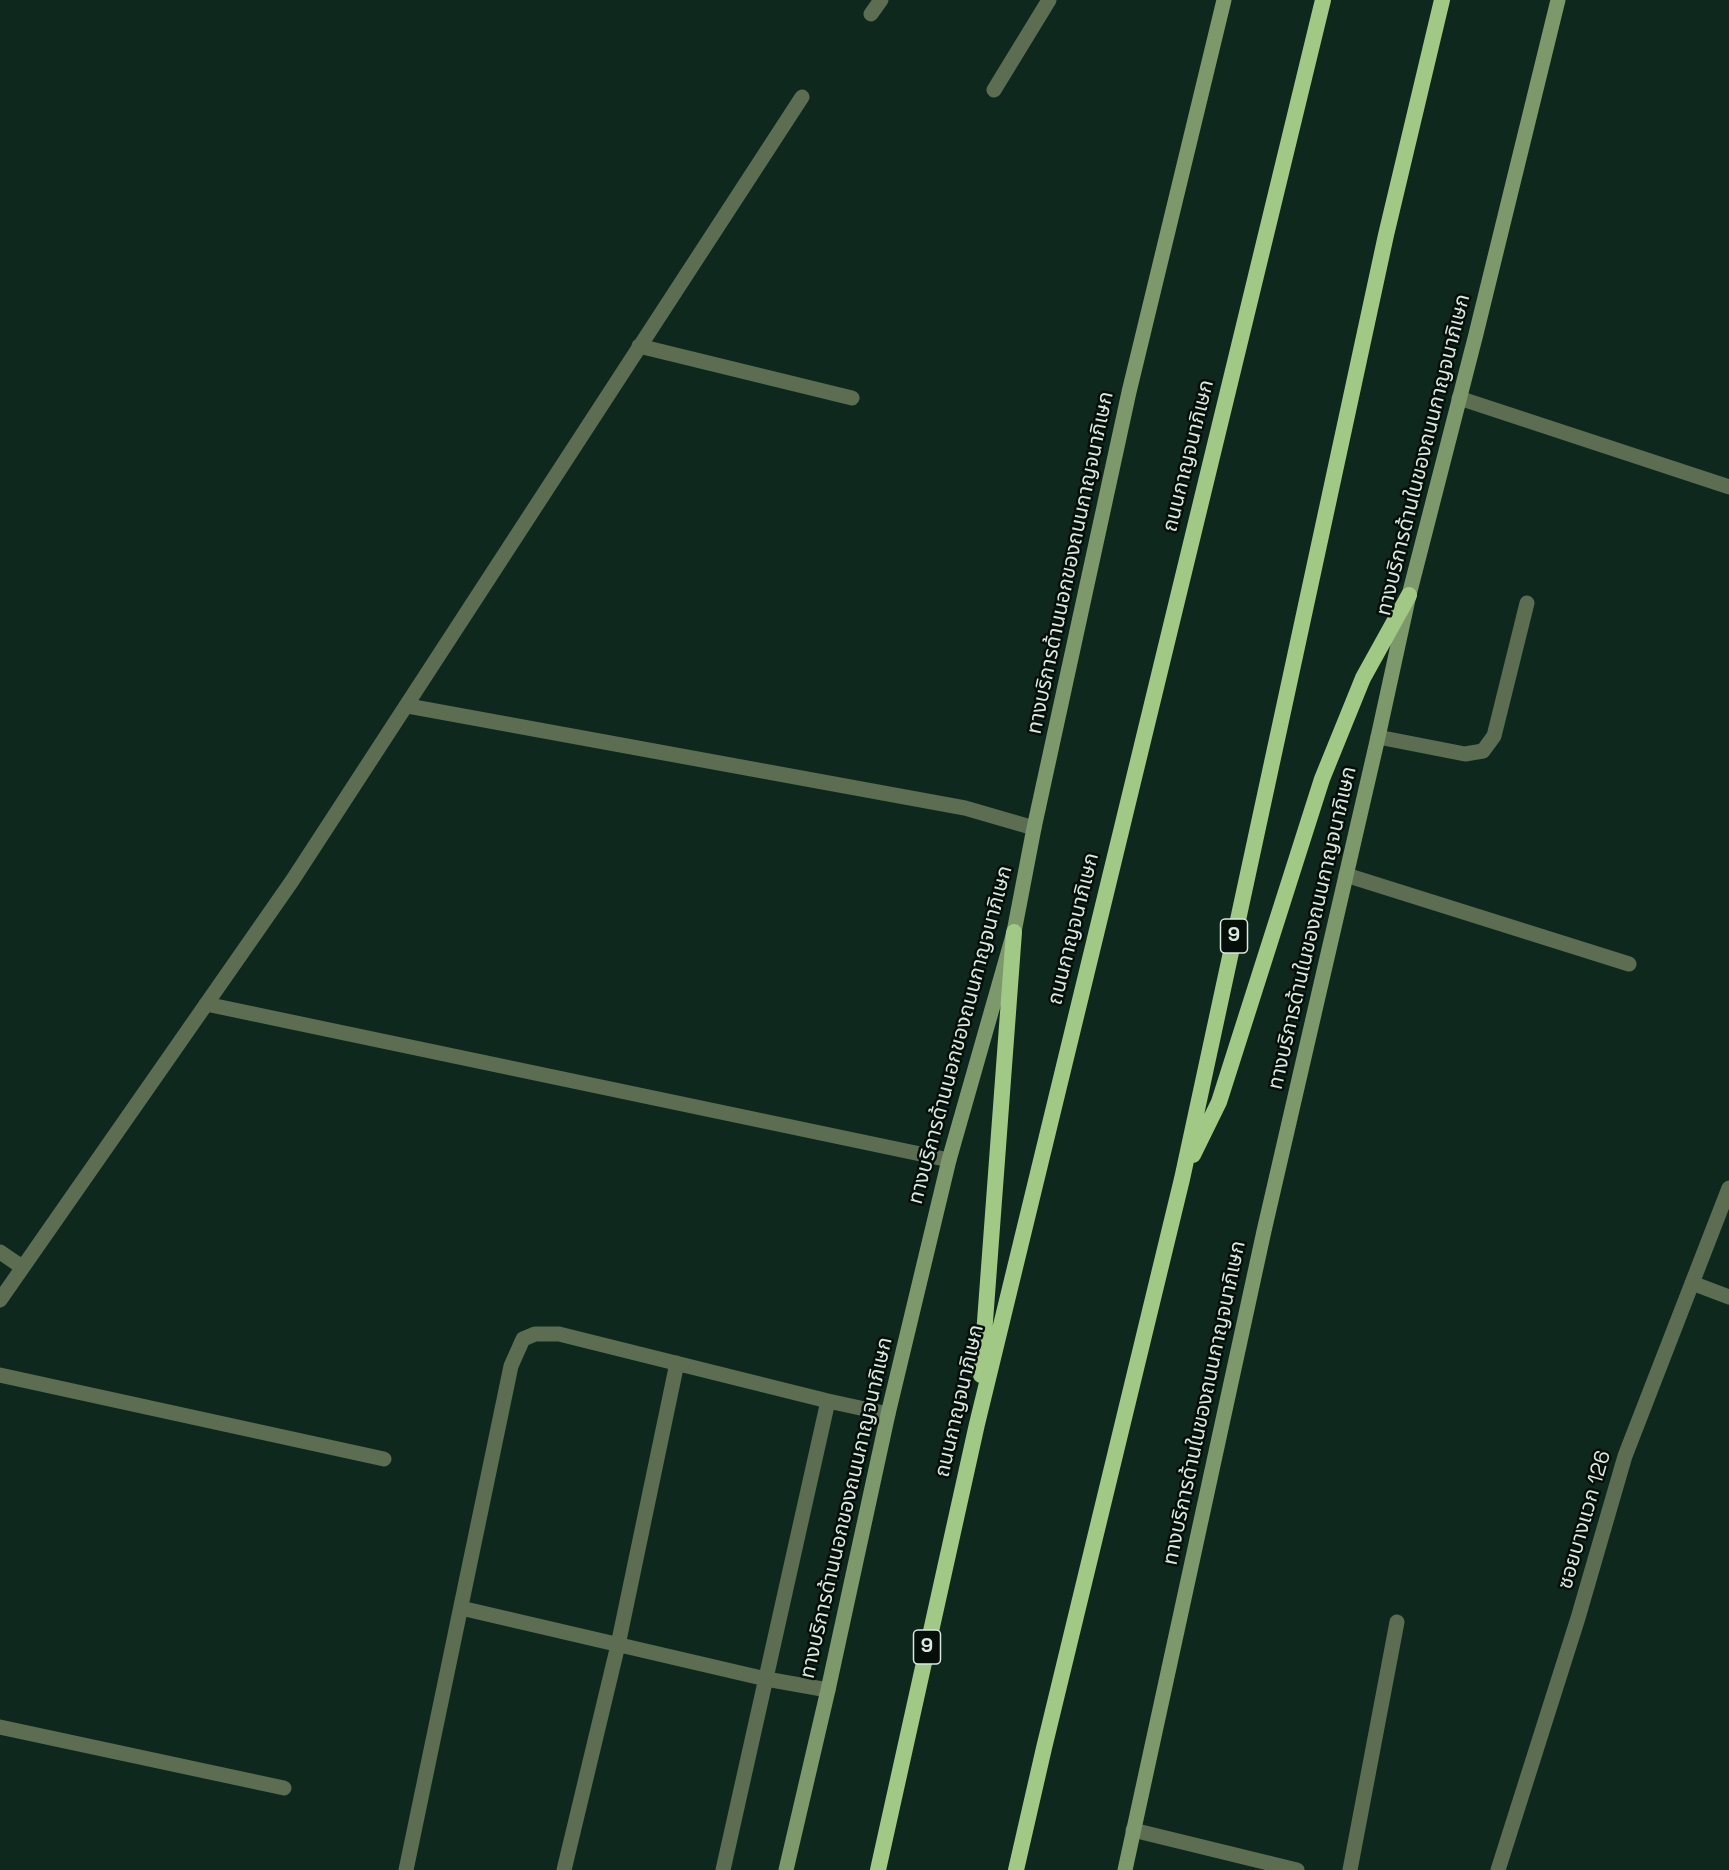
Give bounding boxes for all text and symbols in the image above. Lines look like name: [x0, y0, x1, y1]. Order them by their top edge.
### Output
street label: ทางบริการด้านในของถนนกาญจนาภิเษก: [1372, 292, 1476, 618]
street label: ถนนกาญจนาภิเษก: [1158, 377, 1220, 535]
street label: ทางบริการด้านนอกของถนนกาญจนาภิเษก: [1022, 389, 1120, 737]
street label: ทางบริการด้านในของถนนกาญจนาภิเษก: [1264, 764, 1362, 1092]
street label: ถนนกาญจนาภิเษก: [1043, 850, 1105, 1008]
street label: ทางบริการด้านนอกของถนนกาญจนาภิเษก: [904, 863, 1018, 1207]
road number: 9: [1220, 919, 1248, 953]
street label: ทางบริการด้านในของถนนกาญจนาภิเษก: [1158, 1239, 1252, 1567]
street label: ถนนกาญจนาภิเษก: [930, 1322, 990, 1480]
street label: ทางบริการด้านนอกของถนนกาญจนาภิเษก: [795, 1335, 899, 1681]
street label: ซอยบางแวก 126: [1553, 1448, 1617, 1592]
road number: 9: [914, 1630, 940, 1664]

